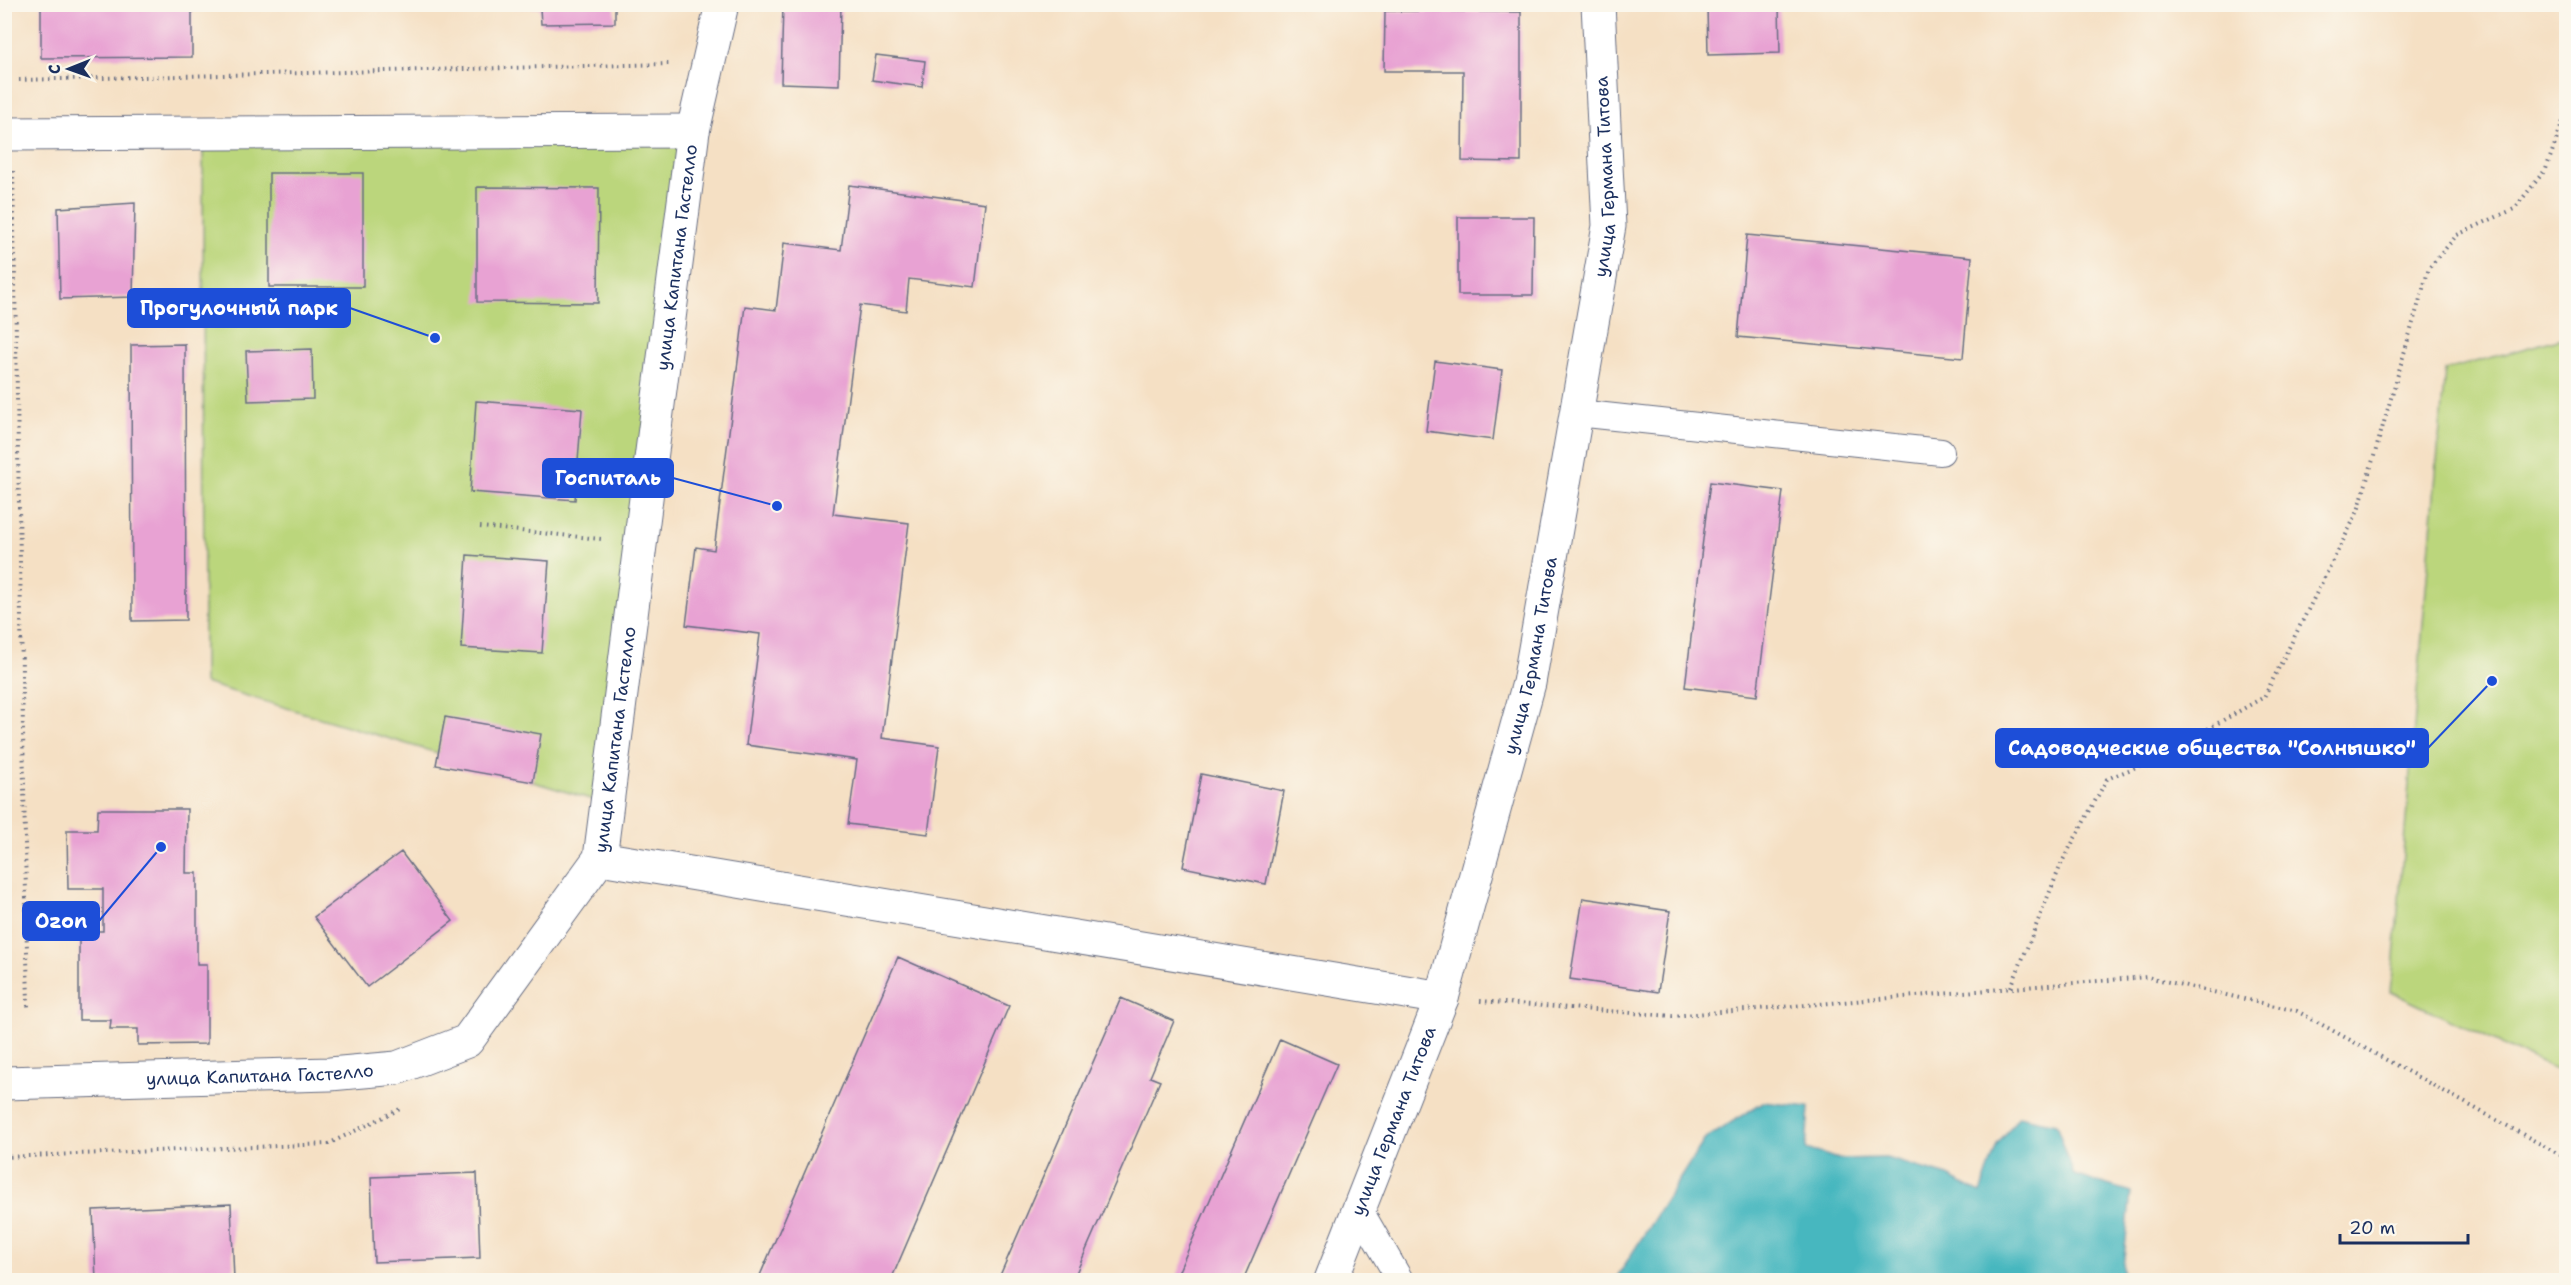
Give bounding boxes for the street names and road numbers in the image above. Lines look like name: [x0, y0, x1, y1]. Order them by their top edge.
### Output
street label: улица Германа Титова: [1588, 76, 1621, 279]
street label: улица Капитана Гастелло: [650, 143, 703, 372]
street label: улица Германа Титова: [1498, 555, 1563, 757]
street label: улица Капитана Гастелло: [589, 625, 642, 854]
street label: улица Германа Титова: [1346, 1023, 1442, 1219]
street label: улица Капитана Гастелло: [146, 1058, 375, 1091]

